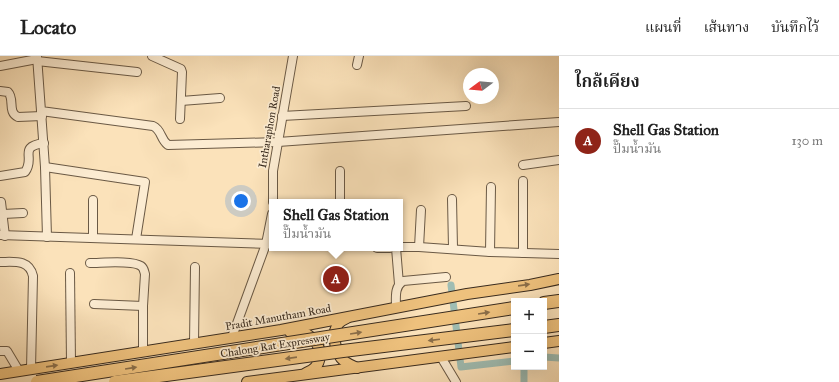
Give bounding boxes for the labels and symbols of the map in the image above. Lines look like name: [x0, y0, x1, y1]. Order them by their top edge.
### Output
north arrow: [463, 68, 499, 104]
street label: Intharaphon Road: [256, 85, 283, 169]
your location: [231, 191, 251, 211]
pin: A: [323, 264, 349, 294]
one-way arrow: [518, 282, 530, 288]
street label: Pradit Manutham Road: [224, 302, 332, 333]
one-way arrow: [478, 310, 490, 316]
street label: Chalong Rat Expressway: [219, 330, 332, 361]
one-way arrow: [350, 330, 362, 336]
one-way arrow: [428, 337, 440, 343]
one-way arrow: [285, 355, 297, 361]
one-way arrow: [46, 363, 58, 369]
one-way arrow: [124, 364, 137, 370]

